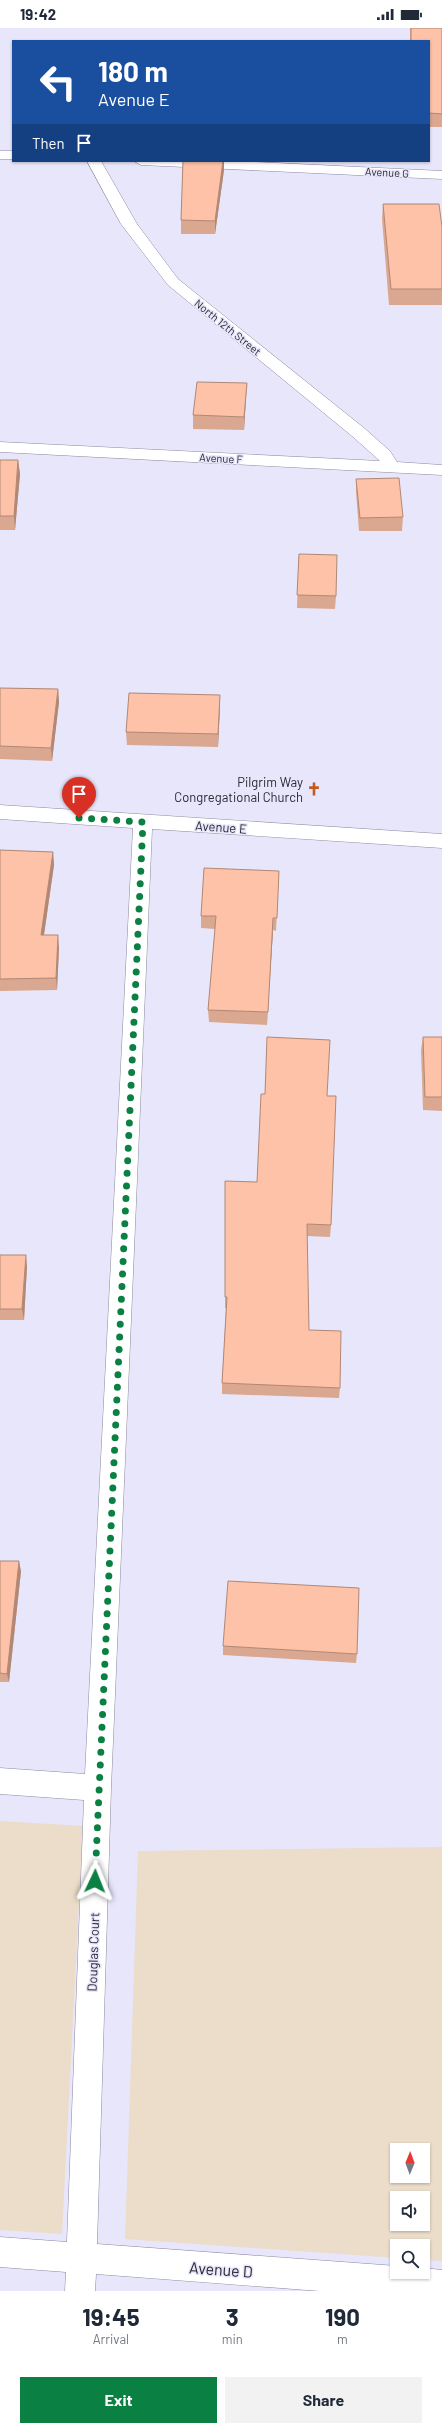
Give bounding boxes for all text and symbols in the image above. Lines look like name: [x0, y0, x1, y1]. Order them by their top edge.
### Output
text: 19:42: [20, 5, 56, 23]
text: 180 m: [98, 54, 168, 88]
icon: left: [32, 56, 84, 108]
text: Avenue E: [98, 88, 170, 110]
icon: arrive: [73, 132, 95, 154]
text: Then: [32, 134, 65, 152]
street label: Avenue G: [365, 164, 409, 180]
street label: North 12th Street: [192, 296, 264, 358]
street label: Avenue F: [199, 450, 243, 466]
place label: Pilgrim Way Congregational Church: [174, 774, 303, 805]
pin: [62, 777, 96, 818]
church icon: Pilgrim Way Congregational Church: [306, 781, 322, 797]
icon: arrive: [68, 783, 90, 805]
street label: Avenue E: [195, 817, 248, 837]
position arrow: [74, 1860, 116, 1902]
street label: Douglas Court: [84, 1912, 102, 1992]
north arrow: [390, 2143, 430, 2183]
map controls: [390, 2143, 430, 2279]
button: sound: [390, 2191, 430, 2231]
button: search: [390, 2239, 430, 2279]
street label: Avenue D: [188, 2257, 254, 2281]
text: 19:45: [82, 2302, 140, 2331]
text: 3: [226, 2302, 239, 2331]
text: 190: [325, 2302, 360, 2331]
text: Arrival: [93, 2331, 129, 2347]
text: min: [222, 2331, 243, 2347]
text: m: [337, 2331, 348, 2347]
button: Exit: [20, 2377, 217, 2423]
button: Share: [225, 2377, 422, 2423]

